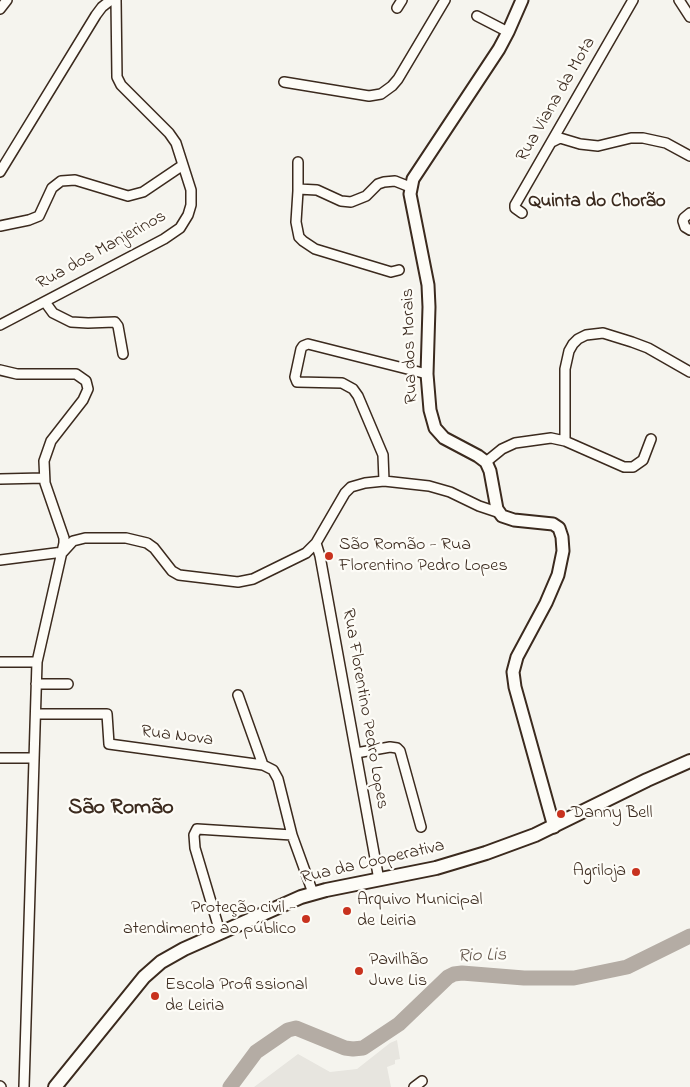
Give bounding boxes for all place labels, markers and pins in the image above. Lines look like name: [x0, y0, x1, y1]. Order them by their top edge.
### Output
place label: São Romão - Rua Florentino Pedro Lopes: [339, 535, 508, 578]
marker: São Romão - Rua Florentino Pedro Lopes: [323, 550, 335, 562]
place label: Danny Bell: [571, 803, 652, 825]
marker: Danny Bell: [555, 808, 567, 820]
place label: Agriloja: [573, 861, 626, 883]
marker: Agriloja: [630, 866, 642, 878]
place label: Arquivo Municipal de Leiria: [357, 890, 482, 932]
place label: Proteção civil - atendimento ao público: [123, 898, 296, 941]
marker: Arquivo Municipal de Leiria: [341, 905, 353, 917]
marker: Proteção civil - atendimento ao público: [300, 913, 312, 925]
place label: Pavilhão Juve Lis: [369, 950, 428, 992]
marker: Pavilhão Juve Lis: [353, 965, 365, 977]
place label: Escola Profissional de Leiria: [165, 975, 308, 1018]
marker: Escola Profissional de Leiria: [149, 990, 161, 1002]

